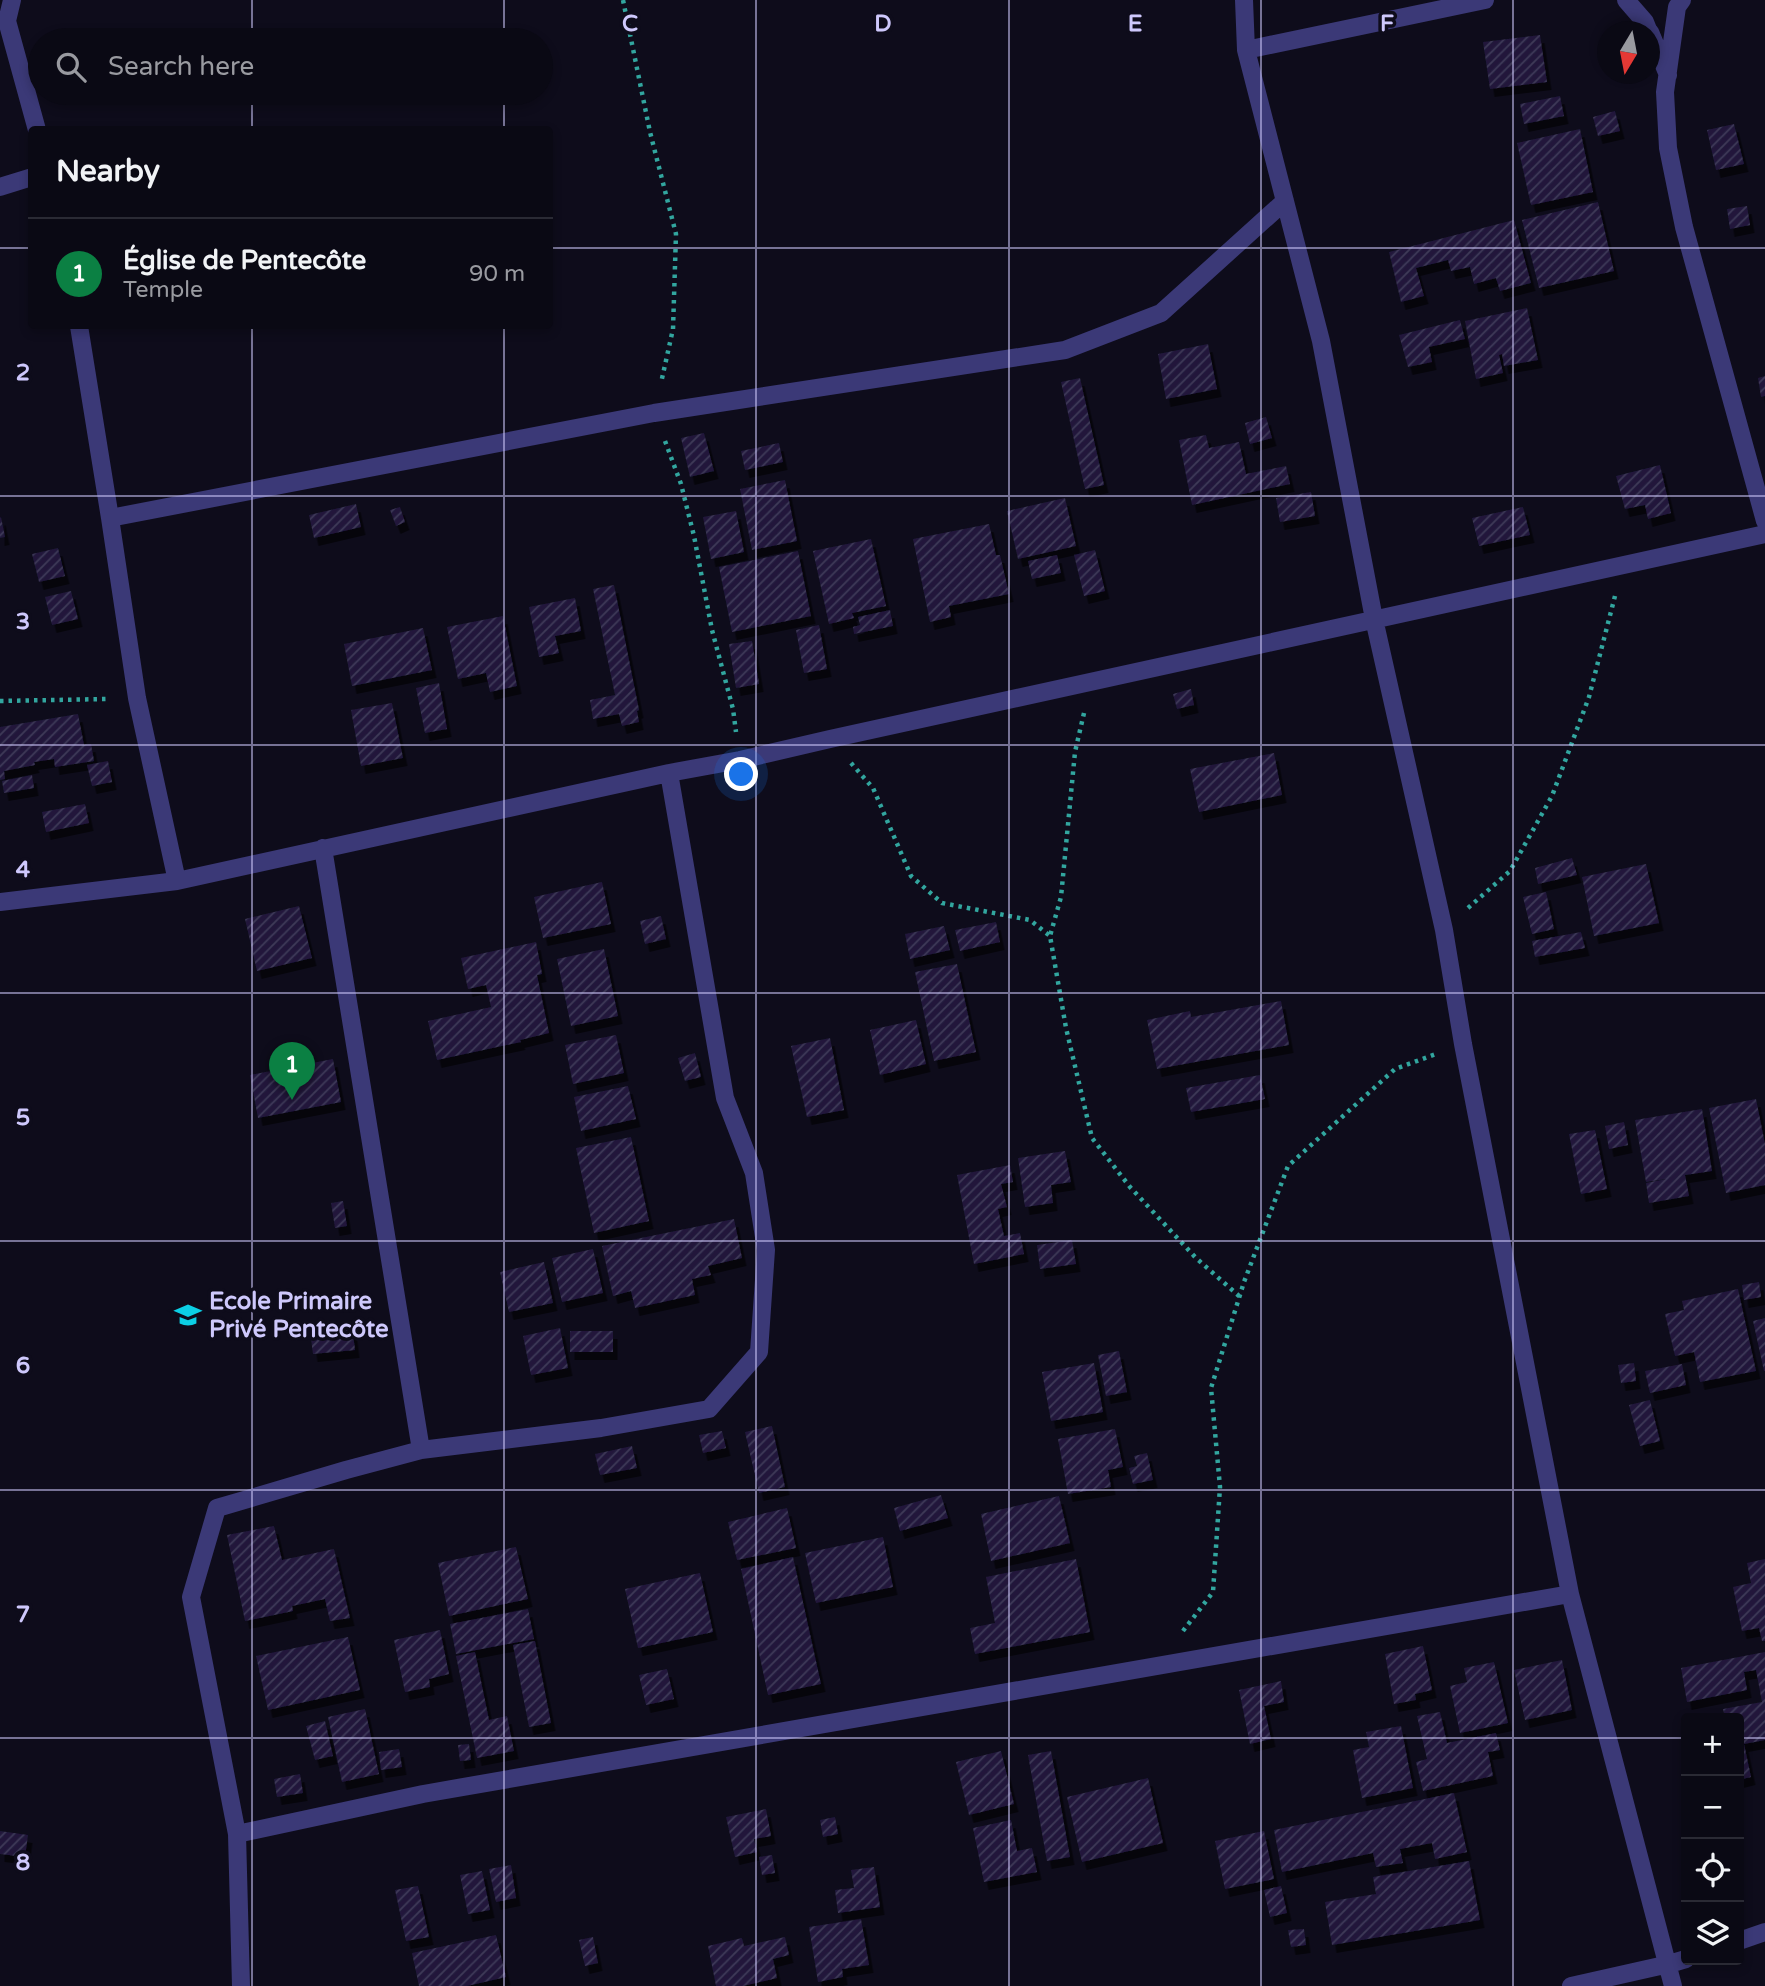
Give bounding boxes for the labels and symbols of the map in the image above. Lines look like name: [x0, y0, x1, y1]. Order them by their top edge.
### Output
text: C: [622, 10, 638, 38]
text: D: [874, 10, 892, 38]
text: E: [1128, 10, 1142, 38]
text: F: [1380, 10, 1394, 38]
north arrow: [1597, 21, 1660, 84]
text: 2: [16, 359, 30, 387]
text: 3: [16, 608, 30, 636]
your location: [724, 757, 758, 791]
text: 4: [16, 856, 31, 884]
pin: 1: [269, 1042, 315, 1100]
text: 5: [16, 1104, 30, 1132]
place label: Ecole Primaire Privé Pentecôte: [209, 1287, 389, 1344]
school or university icon: Ecole Primaire Privé Pentecôte: [173, 1300, 203, 1330]
text: 6: [16, 1352, 30, 1380]
text: 7: [16, 1601, 30, 1629]
text: 8: [16, 1849, 30, 1877]

